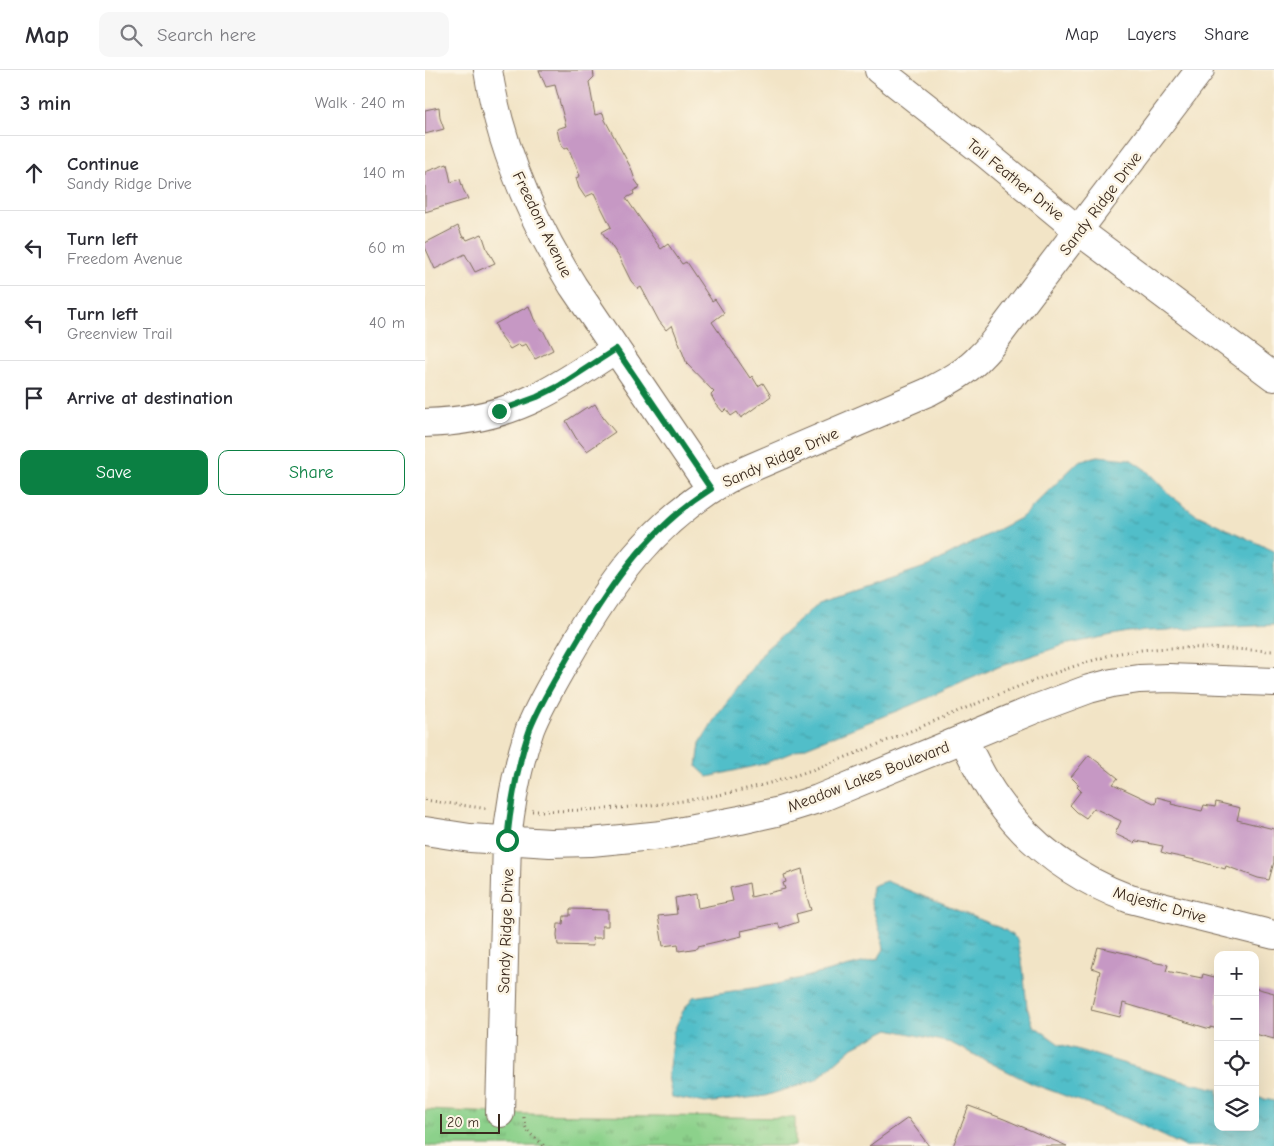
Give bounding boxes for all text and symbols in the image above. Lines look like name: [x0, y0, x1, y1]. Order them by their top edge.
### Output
search box: [99, 12, 449, 57]
text: Map: [25, 21, 69, 49]
icon: search: [117, 21, 145, 49]
text: Search here: [157, 24, 256, 46]
text: Map: [1065, 24, 1099, 45]
text: Layers: [1127, 24, 1176, 45]
text: Share: [1204, 24, 1249, 45]
text: 3 min: [20, 91, 71, 115]
text: Walk · 240 m: [315, 94, 405, 112]
street label: Tail Feather Drive: [963, 135, 1067, 224]
street label: Sandy Ridge Drive: [1056, 148, 1146, 259]
text: Continue: [67, 153, 139, 175]
icon: ahead: [20, 159, 48, 187]
text: 140 m: [363, 164, 405, 182]
street label: Freedom Avenue: [509, 169, 576, 280]
text: Sandy Ridge Drive: [67, 175, 192, 193]
text: Turn left: [67, 228, 138, 250]
icon: left: [20, 234, 48, 262]
text: 60 m: [368, 239, 405, 257]
text: Freedom Avenue: [67, 250, 183, 268]
text: Turn left: [67, 303, 138, 325]
icon: left: [20, 309, 48, 337]
text: 40 m: [369, 314, 405, 332]
text: Greenview Trail: [67, 325, 172, 343]
icon: arrive: [20, 384, 48, 412]
text: Arrive at destination: [67, 387, 233, 409]
route end: [488, 400, 511, 423]
street label: Sandy Ridge Drive: [720, 424, 841, 492]
button: Save: [20, 450, 208, 495]
button: Share: [218, 450, 405, 495]
street label: Meadow Lakes Boulevard: [785, 738, 952, 816]
route start: [496, 829, 519, 852]
street label: Sandy Ridge Drive: [495, 868, 517, 994]
street label: Majestic Drive: [1111, 883, 1208, 927]
map controls: [1214, 951, 1259, 1131]
button: +: [1214, 951, 1259, 996]
button: −: [1214, 996, 1259, 1041]
button: locate: [1214, 1041, 1259, 1086]
button: layers: [1214, 1086, 1259, 1131]
scale bar: [440, 1111, 500, 1134]
text: 20 m: [447, 1114, 479, 1131]

